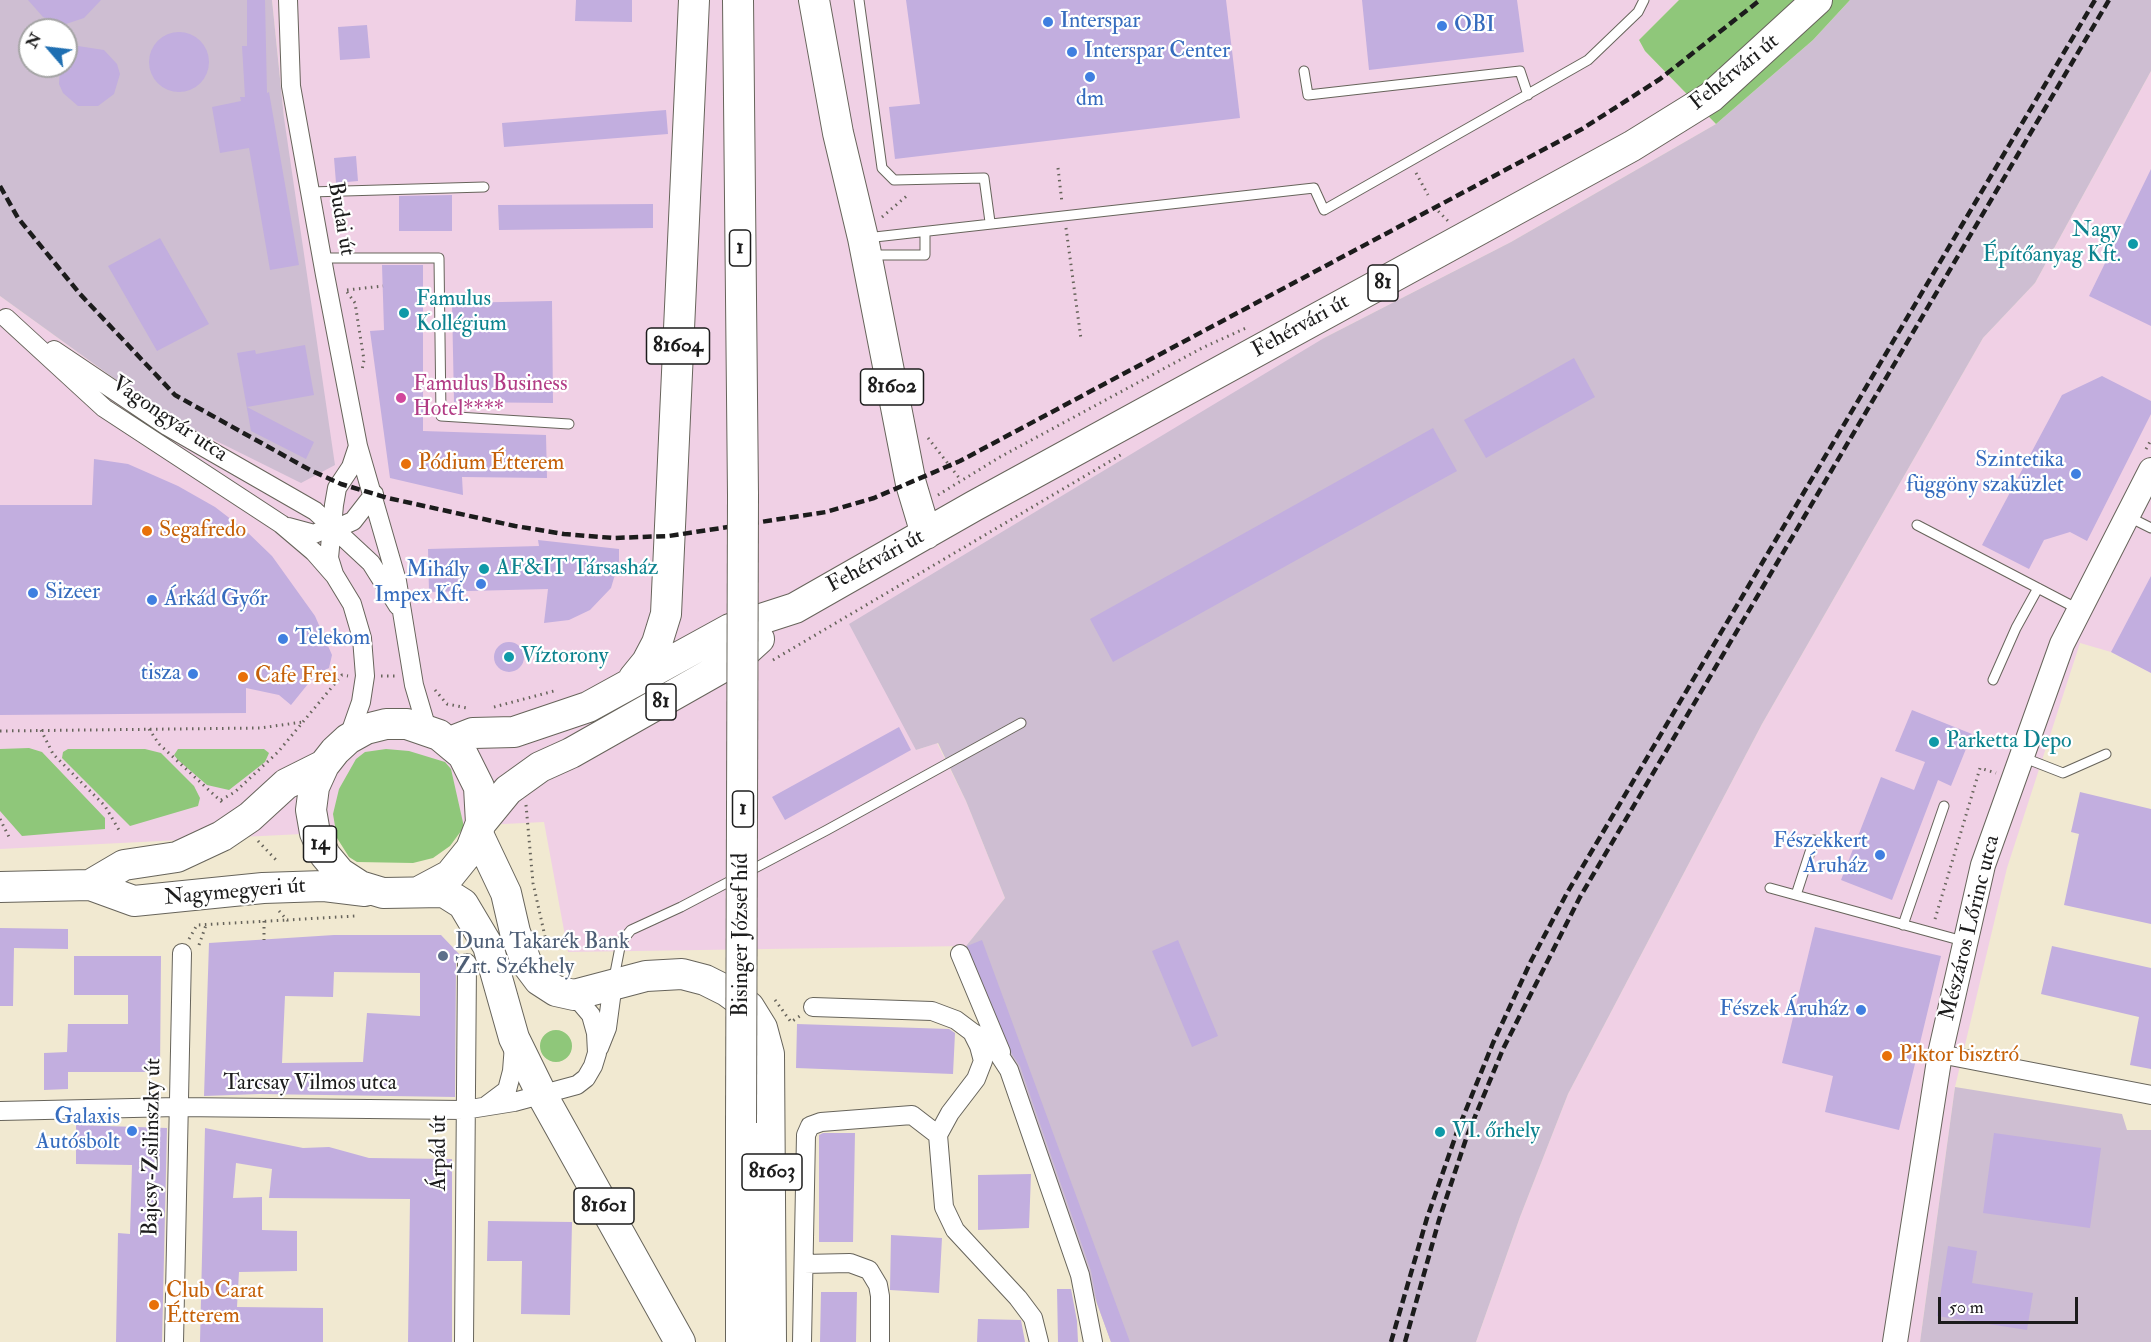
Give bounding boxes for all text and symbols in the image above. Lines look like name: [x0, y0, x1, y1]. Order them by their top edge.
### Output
place label: Interspar: [1060, 9, 1141, 35]
place label: OBI: [1454, 13, 1495, 39]
marker: Interspar: [1041, 15, 1055, 29]
north arrow: [18, 18, 78, 78]
marker: OBI: [1435, 19, 1449, 33]
text: N: [22, 29, 46, 52]
street label: Fehérvári út: [1685, 29, 1785, 117]
place label: Interspar Center: [1084, 39, 1230, 65]
marker: Interspar Center: [1065, 45, 1079, 59]
marker: dm: [1083, 70, 1097, 84]
place label: dm: [1076, 87, 1104, 113]
street label: Budai út: [321, 180, 359, 258]
place label: Nagy Építőanyag Kft.: [1983, 218, 2121, 270]
road number: 1: [730, 230, 750, 266]
marker: Nagy Építőanyag Kft.: [2126, 237, 2140, 251]
road number: 81: [1368, 265, 1398, 301]
place label: Famulus Kollégium: [416, 287, 507, 338]
street label: Fehérvári út: [1248, 289, 1354, 365]
marker: Famulus Kollégium: [397, 306, 411, 320]
road number: 81604: [646, 328, 710, 364]
road number: 81602: [860, 369, 924, 405]
street label: Vagongyár utca: [106, 372, 232, 468]
place label: Famulus Business Hotel****: [413, 372, 567, 424]
marker: Famulus Business Hotel****: [394, 391, 408, 405]
place label: Szintetika függöny szaküzlet: [1906, 448, 2064, 500]
place label: Pódium Étterem: [418, 451, 564, 477]
marker: Pódium Étterem: [399, 457, 413, 471]
marker: Szintetika függöny szaküzlet: [2069, 467, 2083, 481]
place label: Segafredo: [159, 518, 246, 544]
marker: Segafredo: [140, 524, 154, 538]
street label: Fehérvári út: [823, 524, 929, 600]
place label: AF&IT Társasház: [496, 556, 658, 582]
place label: Mihály Impex Kft.: [374, 558, 469, 610]
marker: AF&IT Társasház: [477, 562, 491, 576]
marker: Mihály Impex Kft.: [474, 577, 488, 591]
place label: Sizeer: [45, 580, 100, 606]
marker: Sizeer: [26, 586, 40, 600]
place label: Árkád Győr: [164, 587, 268, 613]
marker: Árkád Győr: [145, 593, 159, 607]
place label: Telekom: [295, 626, 370, 652]
marker: Telekom: [276, 632, 290, 646]
place label: Víztorony: [521, 644, 608, 670]
marker: Víztorony: [502, 650, 516, 664]
place label: tisza: [141, 661, 181, 687]
place label: Cafe Frei: [255, 664, 337, 690]
marker: tisza: [186, 667, 200, 681]
marker: Cafe Frei: [236, 670, 250, 684]
road number: 81: [646, 684, 676, 720]
place label: Parketta Depo: [1946, 729, 2072, 755]
marker: Parketta Depo: [1927, 735, 1941, 749]
road number: 1: [732, 791, 754, 827]
road number: 14: [304, 826, 336, 862]
place label: Fészekkert Áruház: [1773, 829, 1868, 880]
street label: Mészáros Lőrinc utca: [1935, 833, 2007, 1023]
marker: Fészekkert Áruház: [1873, 848, 1887, 862]
street label: Bisinger József híd: [729, 853, 755, 1017]
street label: Nagymegyeri út: [163, 874, 307, 912]
place label: Duna Takarék Bank Zrt. Székhely: [455, 930, 629, 981]
marker: Duna Takarék Bank Zrt. Székhely: [436, 949, 450, 963]
place label: Fészek Áruház: [1719, 997, 1849, 1023]
marker: Fészek Áruház: [1854, 1003, 1868, 1017]
place label: Piktor bisztró: [1899, 1043, 2019, 1069]
marker: Piktor bisztró: [1880, 1049, 1894, 1063]
street label: Bajcsy-Zsilinszky út: [138, 1058, 168, 1236]
street label: Tarcsay Vilmos utca: [223, 1071, 397, 1097]
place label: Galaxis Autósbolt: [36, 1105, 120, 1156]
street label: Árpád út: [427, 1115, 453, 1191]
place label: VI. őrhely: [1452, 1119, 1540, 1145]
marker: Galaxis Autósbolt: [125, 1124, 139, 1138]
marker: VI. őrhely: [1433, 1125, 1447, 1139]
road number: 81603: [742, 1154, 802, 1190]
road number: 81601: [574, 1188, 634, 1224]
place label: Club Carat Étterem: [166, 1279, 264, 1330]
scale bar: [1941, 1285, 2080, 1323]
text: 50 m: [1949, 1296, 1984, 1319]
marker: Club Carat Étterem: [147, 1298, 161, 1312]

